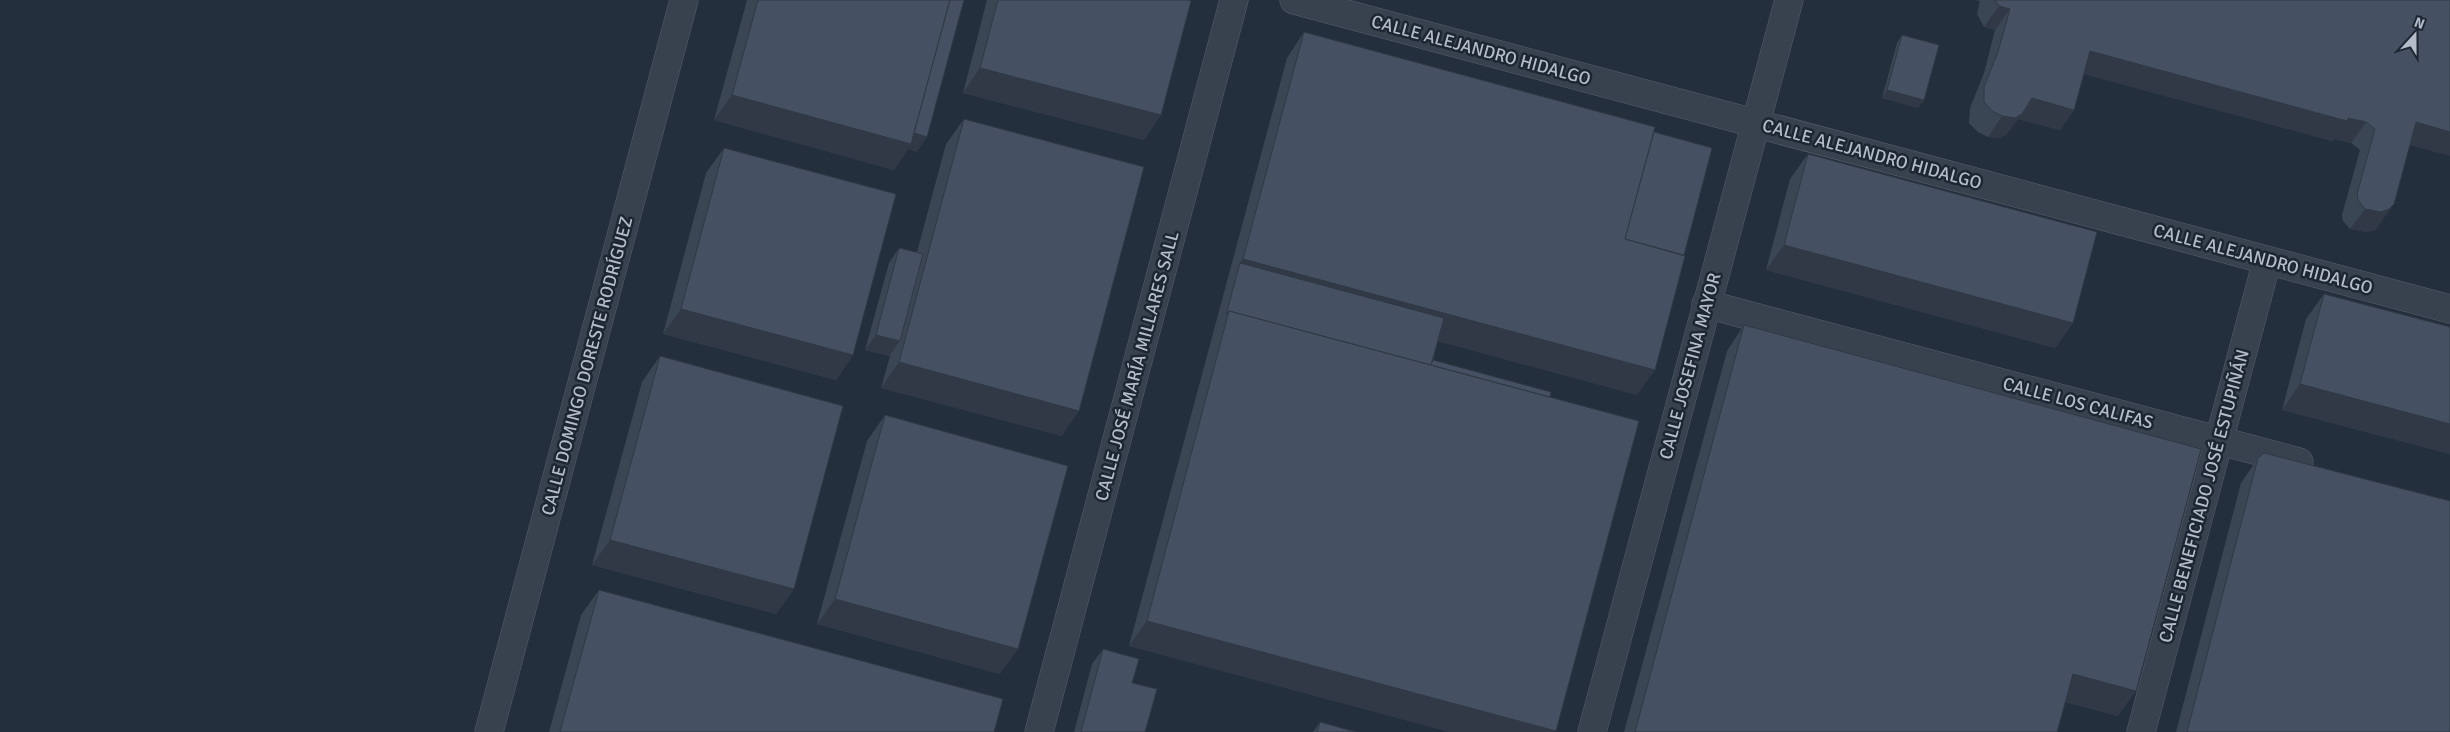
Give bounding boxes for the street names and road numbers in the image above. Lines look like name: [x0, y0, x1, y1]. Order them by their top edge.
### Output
street label: CALLE ALEJANDRO HIDALGO: [1369, 10, 1593, 90]
street label: CALLE ALEJANDRO HIDALGO: [1760, 114, 1984, 194]
street label: CALLE DOMINGO DORESTE RODRÍGUEZ: [536, 214, 638, 518]
street label: CALLE ALEJANDRO HIDALGO: [2151, 219, 2375, 299]
street label: CALLE JOSÉ MARÍA MILLARES SALL: [1090, 229, 1184, 503]
street label: CALLE JOSEFINA MAYOR: [1654, 270, 1726, 462]
street label: CALLE BENEFICIADO JOSÉ ESTUPIÑÁN: [2154, 347, 2254, 645]
street label: CALLE LOS CALIFAS: [2000, 372, 2156, 434]

